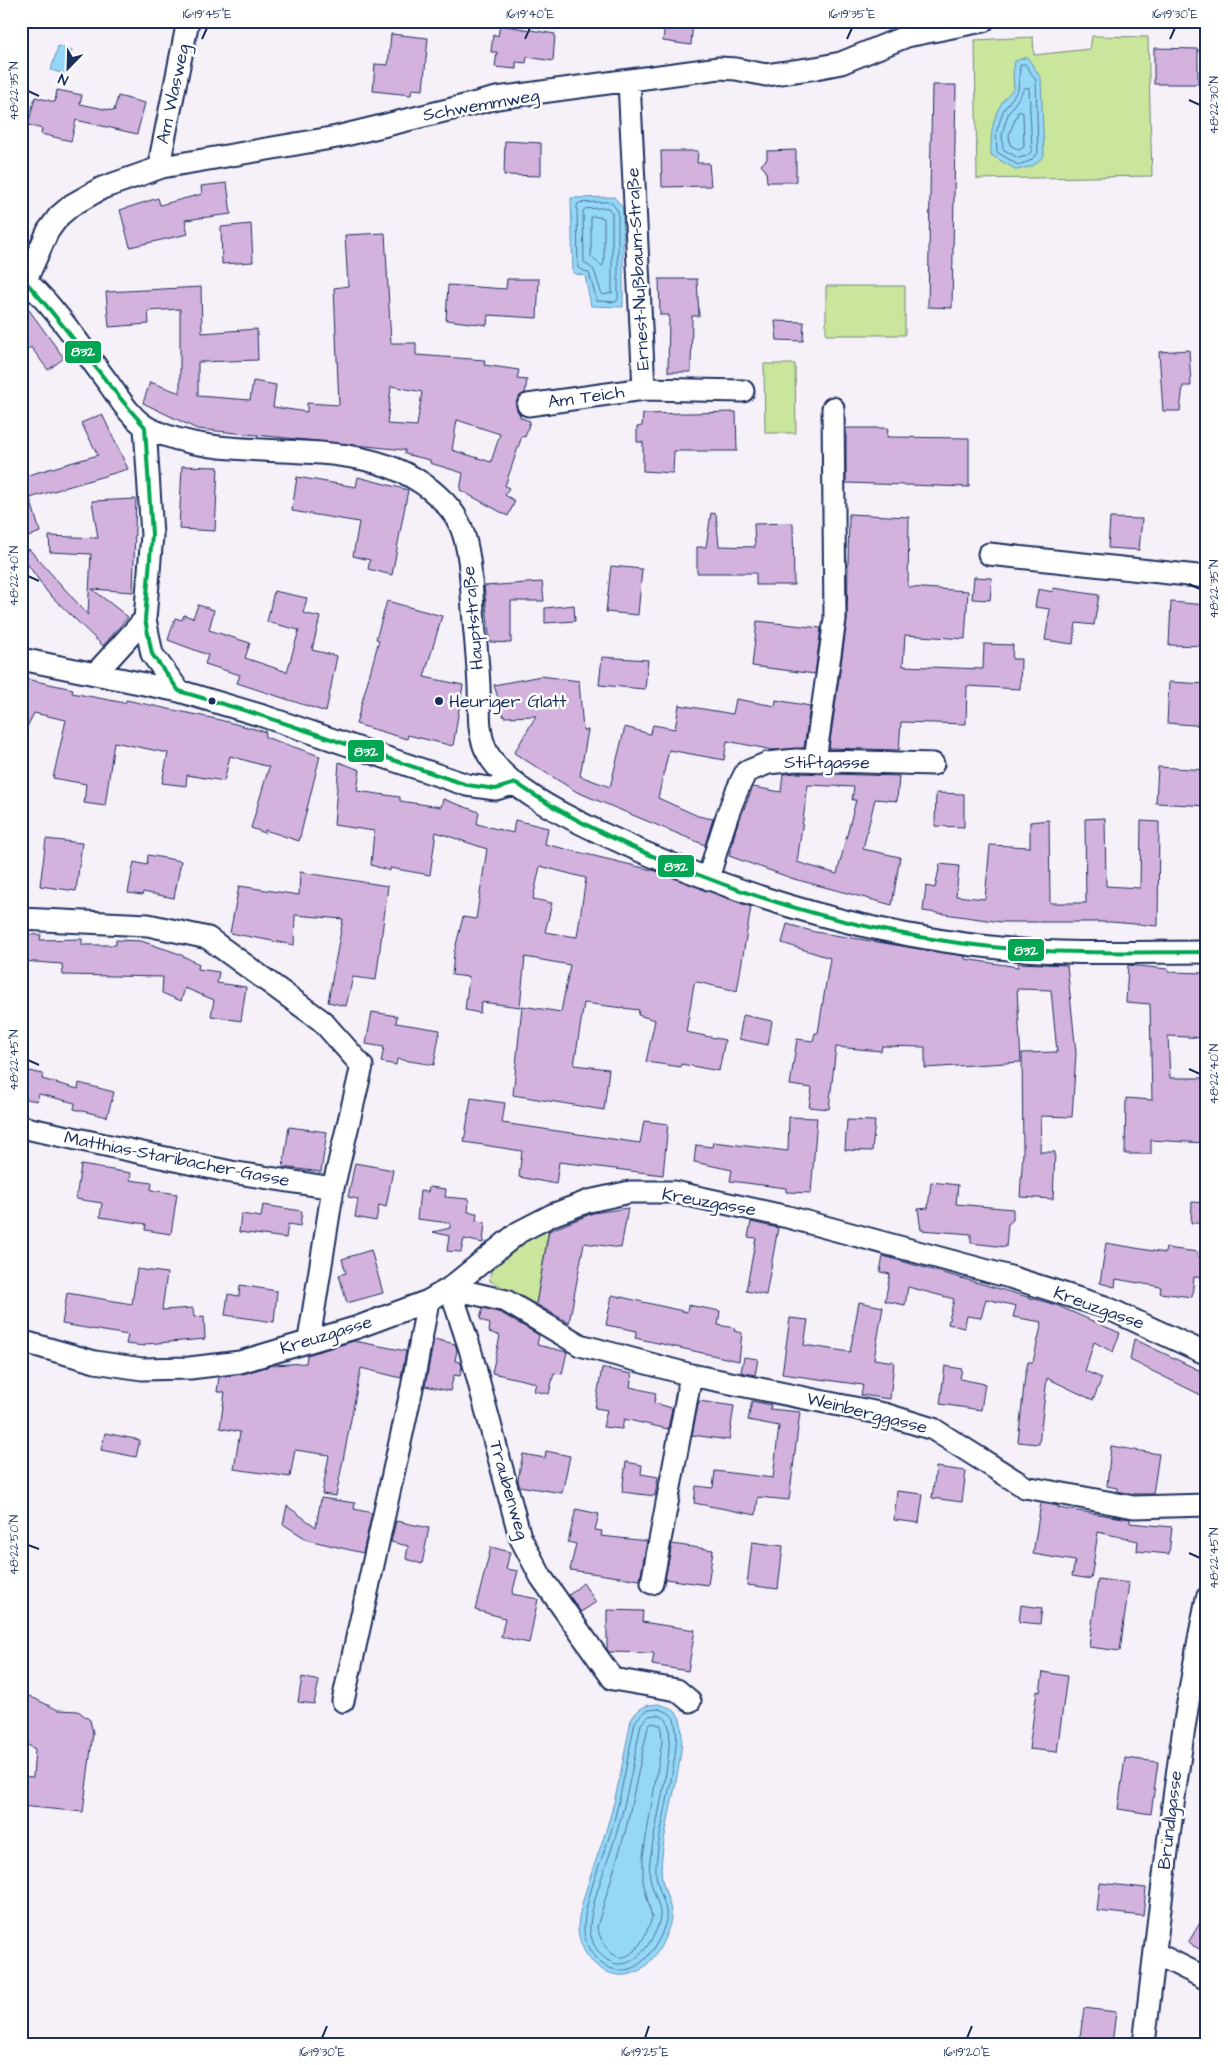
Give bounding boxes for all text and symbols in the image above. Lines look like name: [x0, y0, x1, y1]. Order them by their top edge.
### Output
text: 16°19'45"E: [183, 6, 231, 23]
text: 16°19'40"E: [506, 6, 554, 23]
text: 16°19'35"E: [829, 6, 875, 23]
text: 16°19'30"E: [1152, 6, 1198, 23]
north arrow: [42, 42, 92, 92]
street label: Am Wasweg: [150, 42, 197, 146]
text: 48°22'35"N: [6, 61, 23, 121]
text: N: [55, 68, 71, 90]
text: 48°22'30"N: [1206, 75, 1223, 134]
street label: Schwemmweg: [421, 82, 541, 129]
street label: Ernest-Nußbaum-Straße: [620, 167, 656, 371]
line badge: 832: [64, 340, 102, 364]
text: 832: [71, 342, 96, 362]
street label: Am Teich: [546, 379, 626, 415]
text: 48°22'40"N: [6, 545, 23, 606]
text: 48°22'35"N: [1206, 559, 1223, 619]
street label: Hauptstraße: [456, 565, 490, 671]
place label: Heuriger Glatt: [449, 689, 567, 715]
marker: Heuriger Glatt: [433, 695, 445, 707]
unlabelled marker: [207, 696, 217, 706]
line badge: 832: [347, 739, 385, 763]
text: 832: [354, 742, 379, 762]
street label: Stiftgasse: [784, 750, 870, 776]
line badge: 832: [657, 854, 695, 878]
text: 832: [664, 857, 689, 877]
line badge: 832: [1007, 938, 1045, 962]
text: 832: [1014, 941, 1039, 961]
text: 48°22'45"N: [6, 1029, 23, 1091]
text: 48°22'40"N: [1206, 1043, 1223, 1104]
street label: Matthias-Staribacher-Gasse: [62, 1125, 292, 1193]
street label: Kreuzgasse: [660, 1181, 758, 1224]
street label: Kreuzgasse: [1050, 1280, 1148, 1337]
street label: Kreuzgasse: [277, 1309, 376, 1362]
street label: Weinberggasse: [804, 1386, 930, 1441]
street label: Traubenweg: [482, 1438, 535, 1543]
text: 48°22'50"N: [6, 1514, 23, 1575]
text: 48°22'45"N: [1206, 1527, 1223, 1589]
street label: Bründlgasse: [1152, 1769, 1189, 1871]
text: 16°19'30"E: [299, 2044, 345, 2061]
text: 16°19'25"E: [621, 2044, 669, 2061]
text: 16°19'20"E: [944, 2044, 990, 2061]

